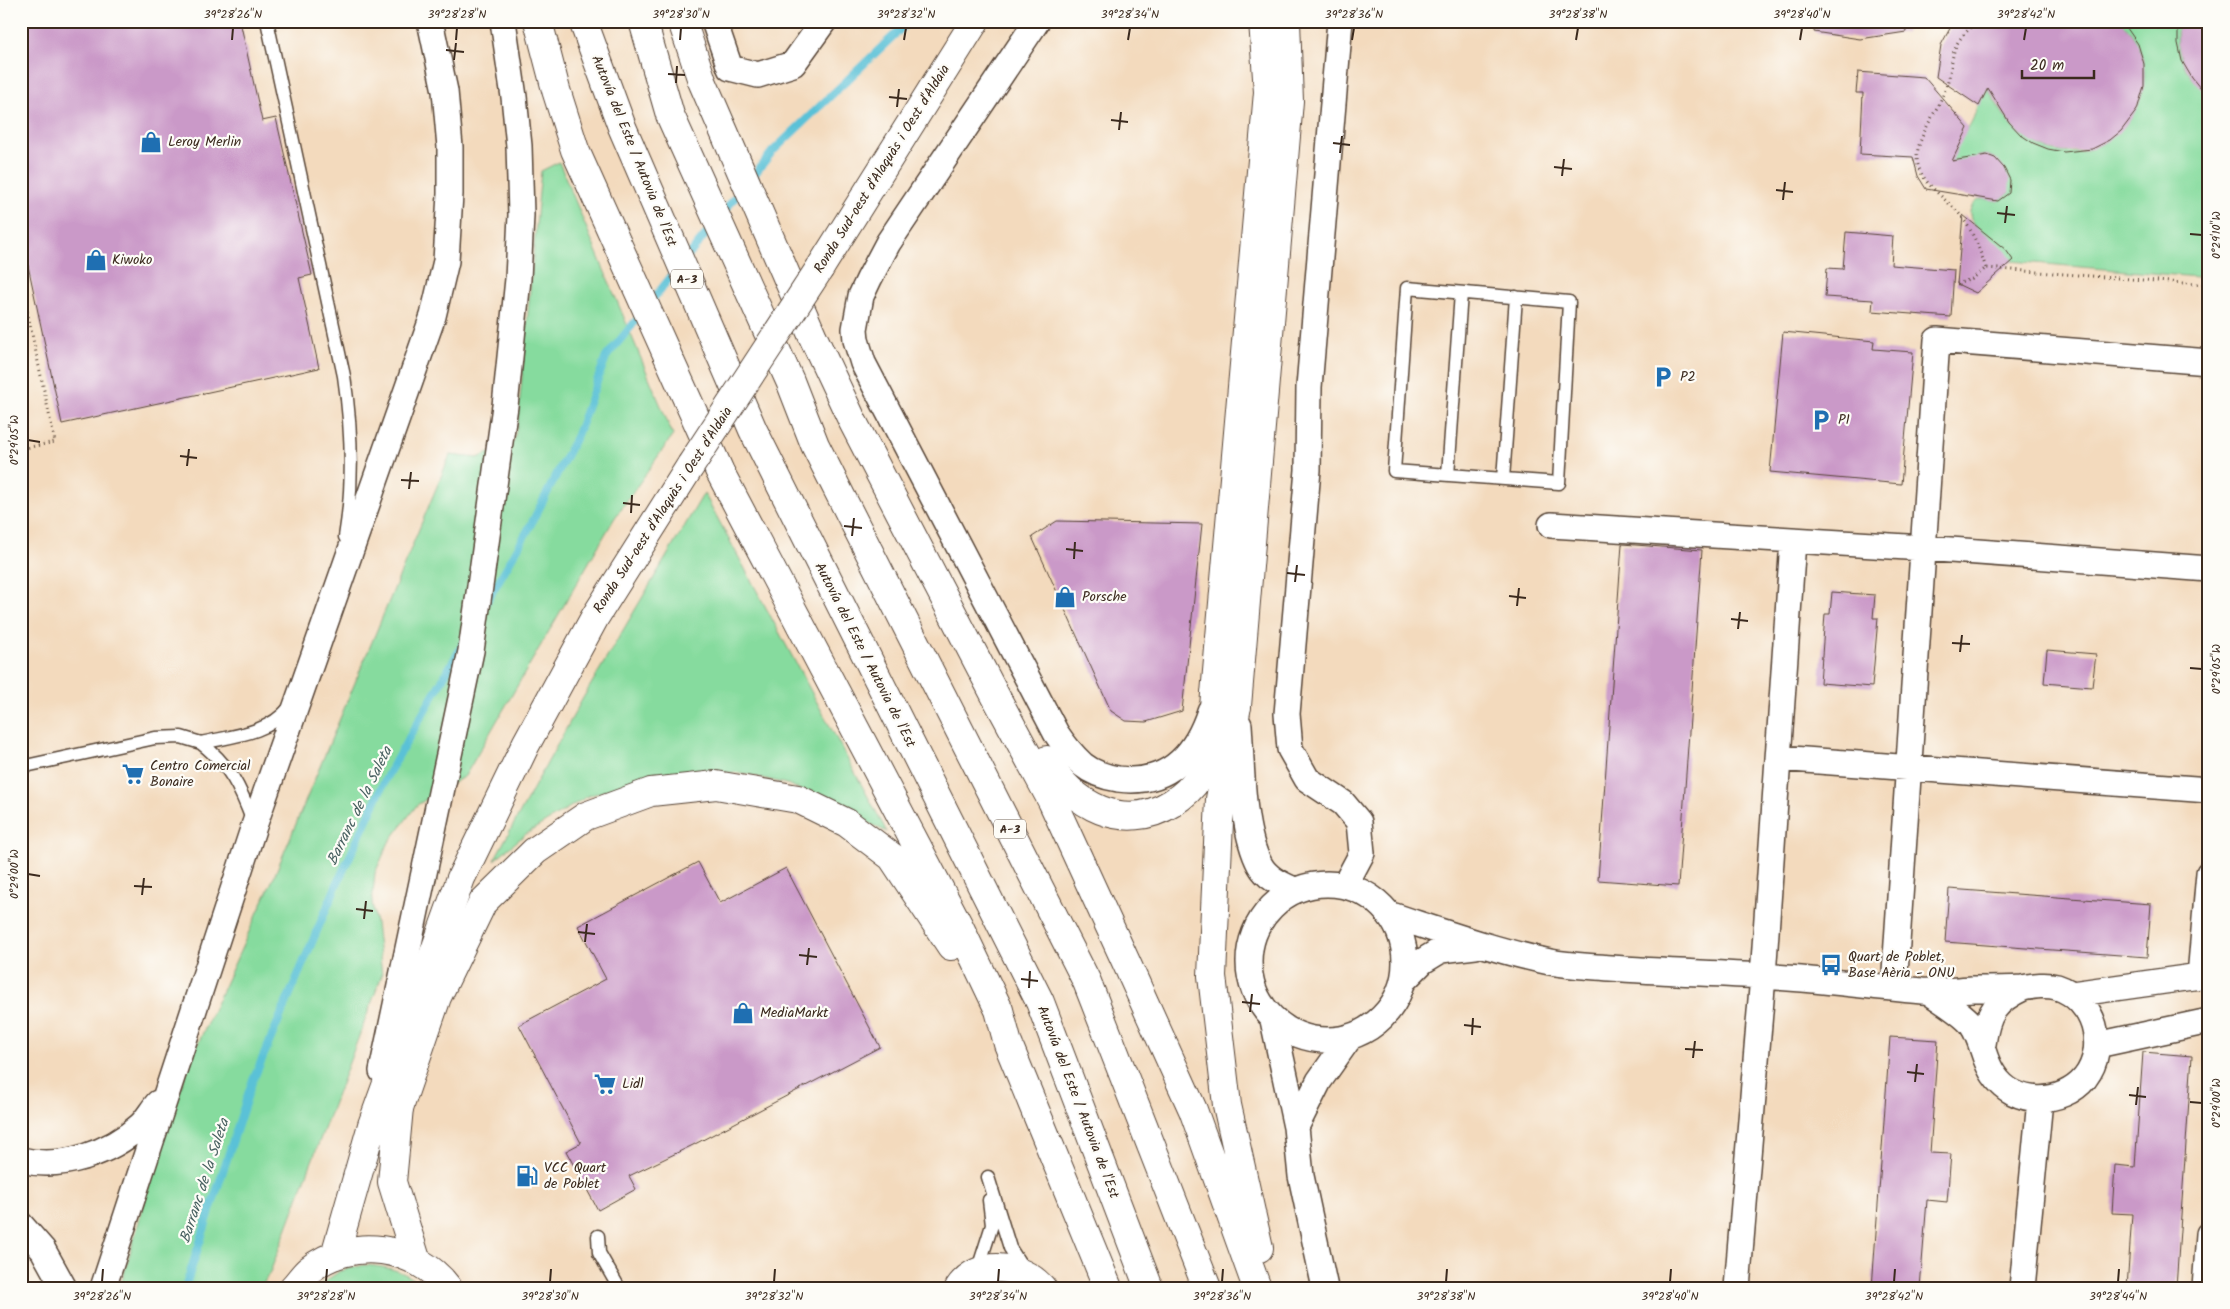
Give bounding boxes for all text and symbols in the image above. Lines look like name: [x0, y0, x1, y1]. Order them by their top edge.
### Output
text: 39°28'26"N: [204, 5, 262, 24]
text: 39°28'28"N: [427, 5, 487, 24]
text: 39°28'30"N: [652, 5, 710, 24]
text: 39°28'32"N: [877, 5, 935, 24]
text: 39°28'34"N: [1101, 5, 1159, 24]
text: 39°28'36"N: [1325, 5, 1383, 24]
text: 39°28'38"N: [1549, 5, 1607, 24]
text: 39°28'40"N: [1773, 5, 1831, 24]
text: 39°28'42"N: [1997, 5, 2055, 24]
scale bar: [2022, 48, 2095, 80]
street label: Autovía del Este / Autovia de l'Est: [585, 52, 683, 251]
text: 20 m: [2030, 54, 2064, 78]
street label: Ronda Sud-oest d'Alaquàs i Oest d'Aldaia: [808, 60, 956, 278]
shop icon: Leroy Merlin: [138, 129, 164, 155]
place label: Leroy Merlin: [168, 131, 241, 153]
text: 0°29'10"W: [2207, 211, 2226, 259]
shop icon: Kiwoko: [83, 247, 109, 273]
place label: Kiwoko: [112, 249, 152, 271]
road number: A-3: [671, 270, 703, 288]
parking icon: P2: [1650, 364, 1676, 390]
place label: P2: [1680, 366, 1696, 388]
street label: Ronda Sud-oest d'Alaquàs i Oest d'Aldaia: [588, 402, 738, 618]
parking icon: P1: [1808, 407, 1834, 433]
place label: P1: [1838, 409, 1850, 431]
text: 0°29'05"W: [5, 415, 24, 465]
street label: Autovía del Este / Autovia de l'Est: [809, 559, 922, 752]
shop icon: Porsche: [1052, 584, 1078, 610]
place label: Porsche: [1082, 586, 1127, 608]
text: 0°29'05"W: [2207, 644, 2226, 694]
water label: Barranc de la Saleta: [321, 742, 400, 869]
place label: Centro Comercial Bonaire: [150, 755, 251, 793]
supermarket icon: Centro Comercial Bonaire: [120, 761, 146, 787]
road number: A-3: [994, 820, 1026, 839]
text: 0°29'00"W: [5, 849, 24, 899]
place label: Quart de Poblet, Base Aèria - ONU: [1848, 946, 1955, 984]
bus stop icon: Quart de Poblet, Base Aèria - ONU: [1818, 952, 1844, 978]
shop icon: MediaMarkt: [730, 1000, 756, 1026]
place label: MediaMarkt: [760, 1002, 829, 1024]
street label: Autovía del Este / Autovia de l'Est: [1031, 1002, 1125, 1202]
supermarket icon: Lidl: [592, 1071, 618, 1097]
place label: Lidl: [622, 1073, 644, 1095]
text: 0°29'00"W: [2207, 1078, 2226, 1128]
water label: Barranc de la Saleta: [174, 1115, 237, 1246]
place label: VCC Quart de Poblet: [544, 1157, 607, 1195]
fuel station icon: VCC Quart de Poblet: [514, 1163, 540, 1189]
text: 39°28'26"N: [73, 1287, 131, 1306]
text: 39°28'28"N: [296, 1287, 356, 1306]
text: 39°28'30"N: [521, 1287, 579, 1306]
text: 39°28'32"N: [745, 1287, 803, 1306]
text: 39°28'34"N: [969, 1287, 1027, 1306]
text: 39°28'36"N: [1193, 1287, 1251, 1306]
text: 39°28'38"N: [1417, 1287, 1475, 1306]
text: 39°28'40"N: [1641, 1287, 1699, 1306]
text: 39°28'42"N: [1865, 1287, 1923, 1306]
text: 39°28'44"N: [2089, 1287, 2147, 1306]

